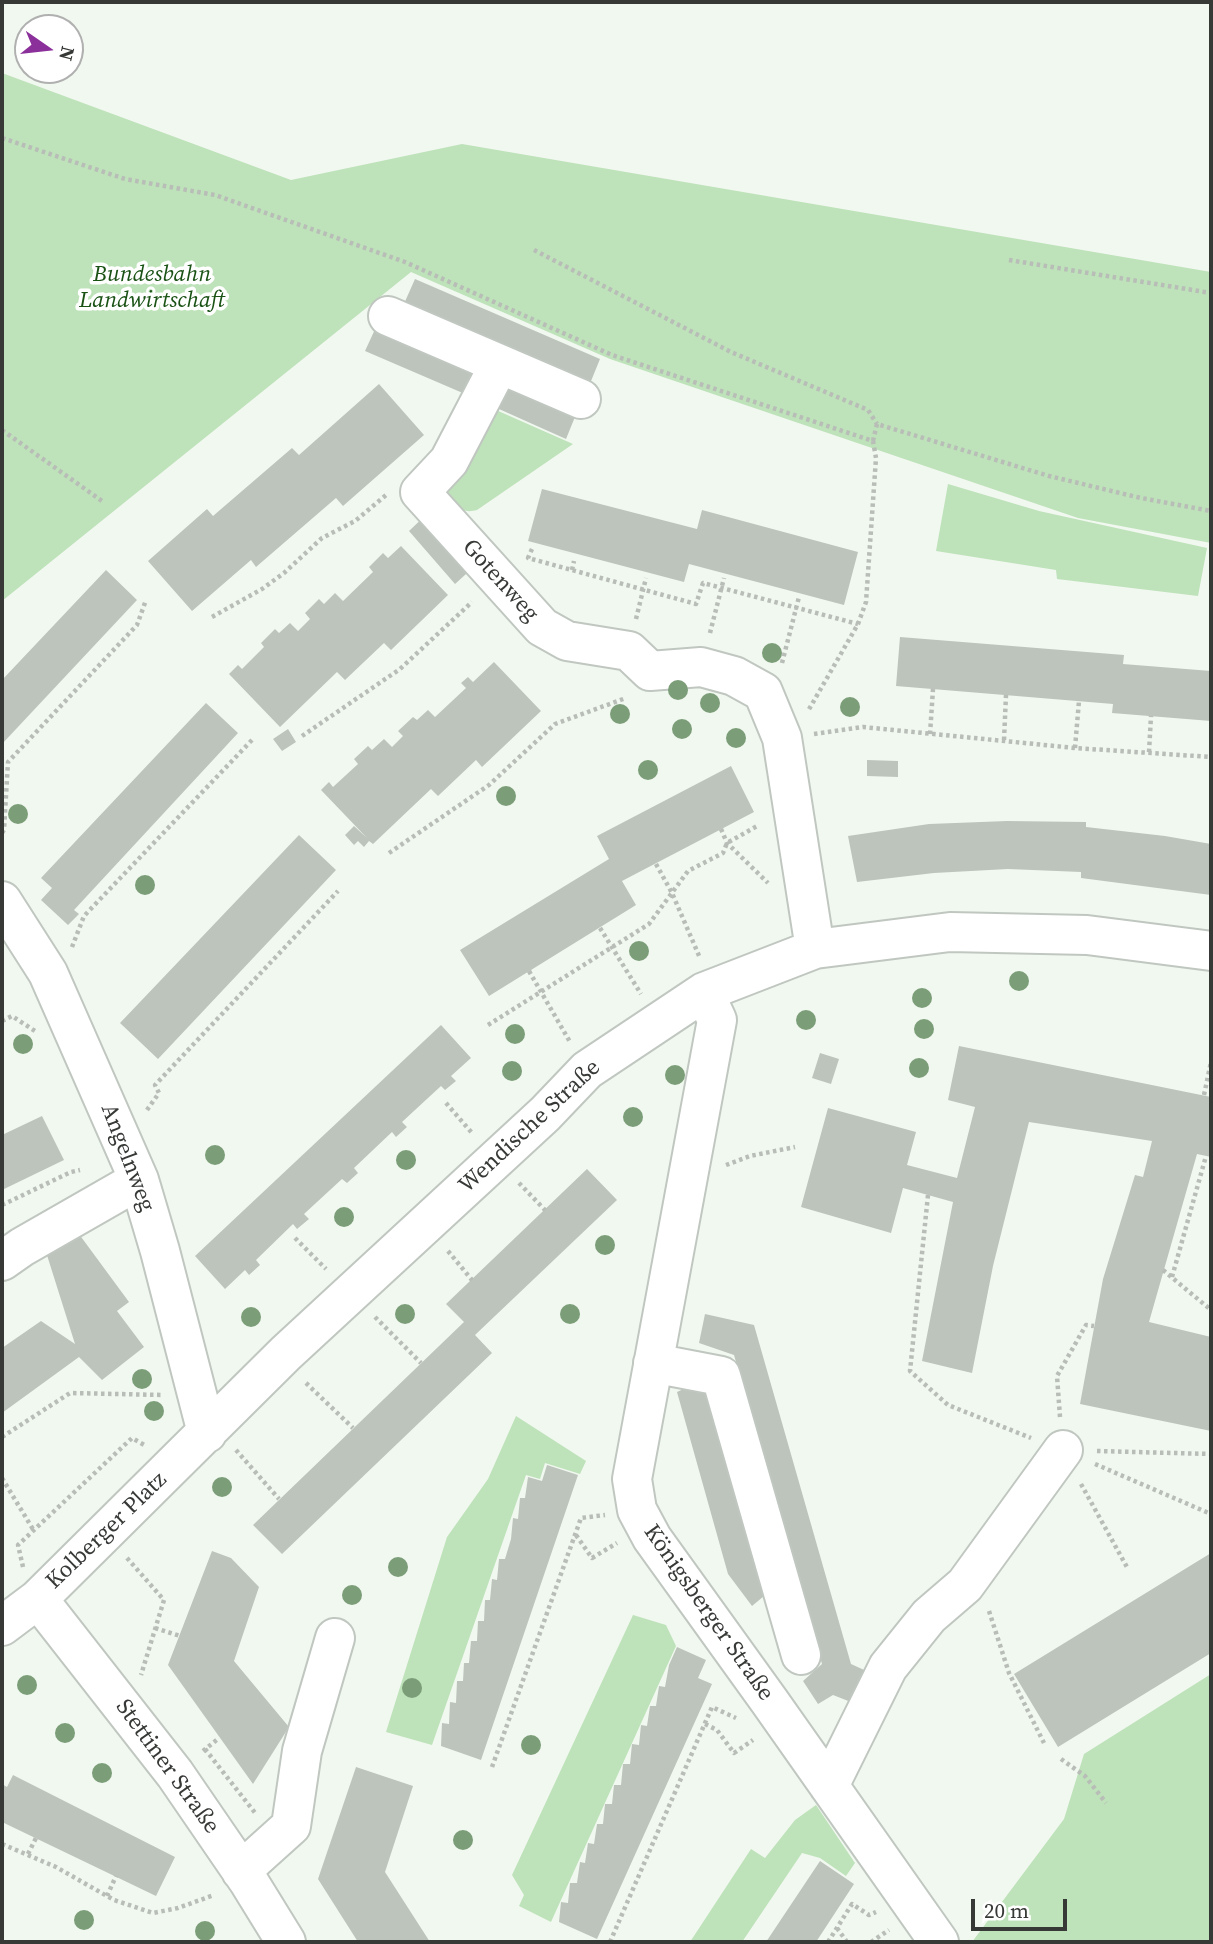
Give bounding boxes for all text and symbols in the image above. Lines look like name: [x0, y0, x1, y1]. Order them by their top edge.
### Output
north arrow: [14, 14, 84, 84]
text: N: [53, 44, 82, 63]
park label: Bundesbahn Landwirtschaft: [79, 261, 225, 315]
street label: Gotenweg: [456, 534, 544, 628]
street label: Wendische Straße: [453, 1054, 607, 1200]
street label: Angelnweg: [94, 1100, 160, 1216]
street label: Kolberger Platz: [41, 1467, 173, 1595]
street label: Königsberger Straße: [637, 1520, 779, 1706]
street label: Stettiner Straße: [109, 1695, 225, 1839]
scale bar: [975, 1884, 1071, 1928]
text: 20 m: [984, 1896, 1029, 1925]

